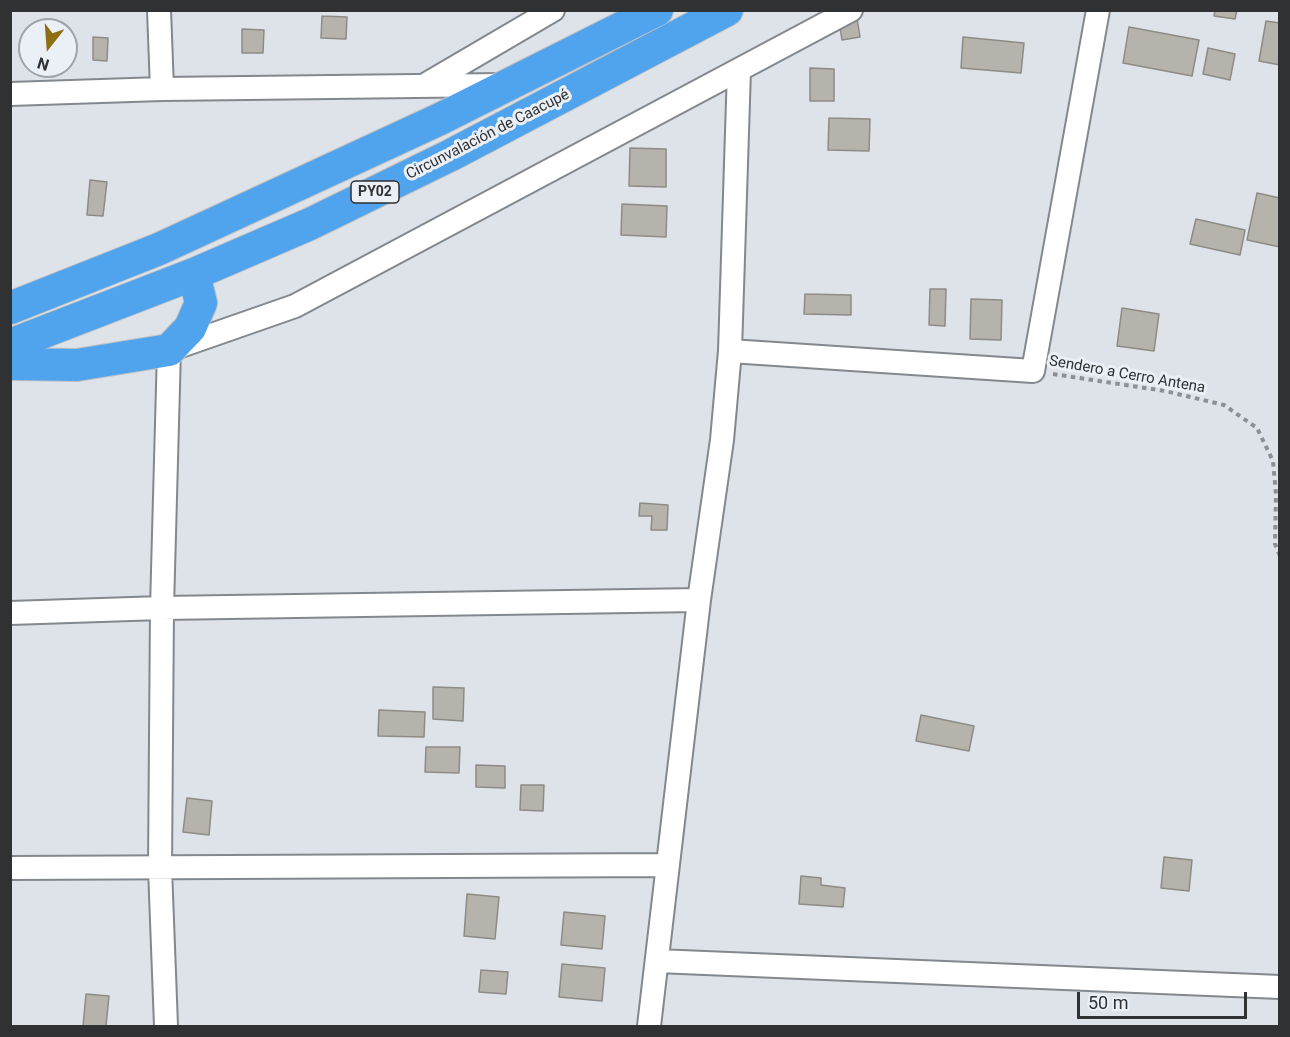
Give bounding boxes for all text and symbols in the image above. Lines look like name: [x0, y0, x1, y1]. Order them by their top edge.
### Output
north arrow: [18, 18, 78, 78]
text: N: [35, 53, 51, 75]
street label: Circunvalación de Caacupé: [403, 86, 573, 184]
road number: PY02: [351, 181, 399, 203]
street label: Sendero a Cerro Antena: [1048, 352, 1206, 398]
scale bar: [1080, 980, 1250, 1018]
text: 50 m: [1088, 992, 1128, 1013]

